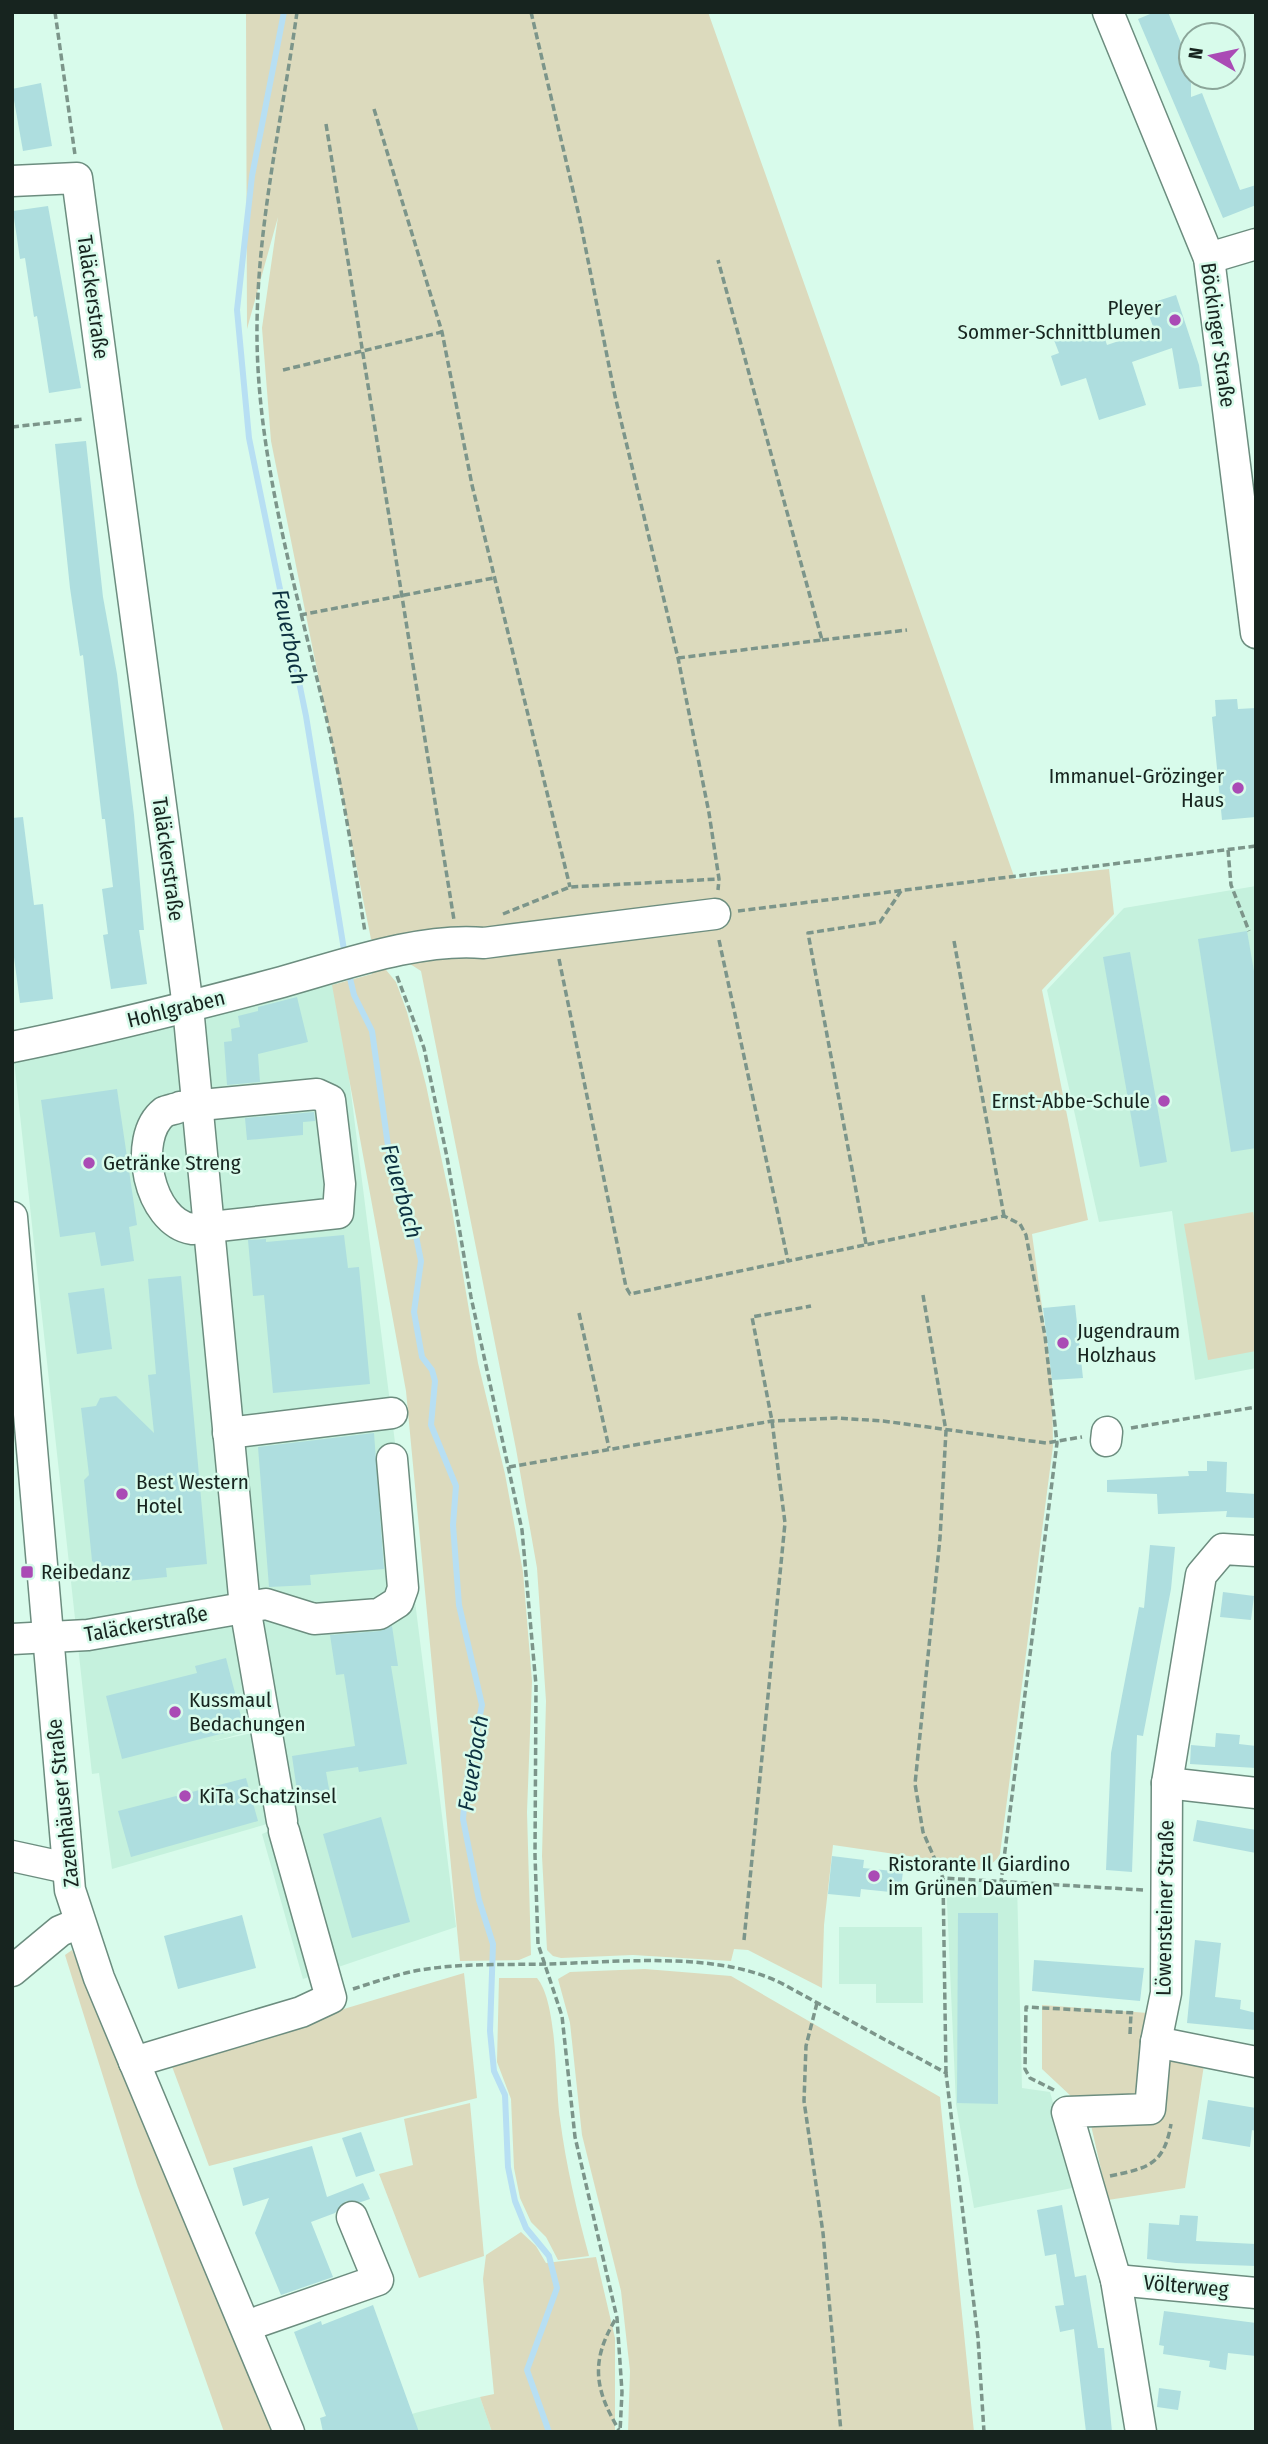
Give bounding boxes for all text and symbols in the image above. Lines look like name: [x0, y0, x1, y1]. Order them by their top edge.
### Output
north arrow: [1177, 21, 1247, 91]
text: N: [1183, 46, 1208, 61]
street label: Taläckerstraße: [71, 233, 115, 361]
street label: Böckinger Straße: [1195, 261, 1241, 409]
place label: Pleyer Sommer-Schnittblumen: [957, 295, 1162, 345]
marker: Pleyer Sommer-Schnittblumen: [1167, 312, 1183, 328]
water label: Feuerbach: [266, 587, 314, 687]
place label: Immanuel-Grözinger Haus: [1049, 763, 1225, 813]
marker: Immanuel-Grözinger Haus: [1230, 780, 1246, 796]
street label: Taläckerstraße: [146, 795, 190, 923]
street label: Hohlgraben: [124, 984, 228, 1034]
place label: Ernst-Abbe-Schule: [991, 1088, 1150, 1114]
marker: Ernst-Abbe-Schule: [1156, 1093, 1172, 1109]
water label: Feuerbach: [375, 1141, 429, 1241]
place label: Getränke Streng: [103, 1150, 241, 1176]
marker: Getränke Streng: [81, 1155, 97, 1171]
place label: Jugendraum Holzhaus: [1077, 1318, 1180, 1368]
marker: Jugendraum Holzhaus: [1055, 1335, 1071, 1351]
place label: Best Western Hotel: [136, 1469, 249, 1519]
marker: Best Western Hotel: [114, 1486, 130, 1502]
place label: Reibedanz: [41, 1559, 130, 1585]
marker: Reibedanz: [19, 1564, 35, 1580]
street label: Taläckerstraße: [82, 1600, 210, 1648]
place label: Kussmaul Bedachungen: [189, 1687, 306, 1737]
marker: Kussmaul Bedachungen: [167, 1704, 183, 1720]
water label: Feuerbach: [452, 1713, 494, 1813]
street label: Zazenhäuser Straße: [41, 1717, 85, 1889]
place label: KiTa Schatzinsel: [199, 1783, 337, 1809]
marker: KiTa Schatzinsel: [177, 1788, 193, 1804]
street label: Löwensteiner Straße: [1150, 1820, 1180, 1996]
place label: Ristorante Il Giardino im Grünen Daumen: [888, 1851, 1070, 1901]
marker: Ristorante Il Giardino im Grünen Daumen: [866, 1868, 882, 1884]
street label: Völterweg: [1143, 2269, 1230, 2303]

